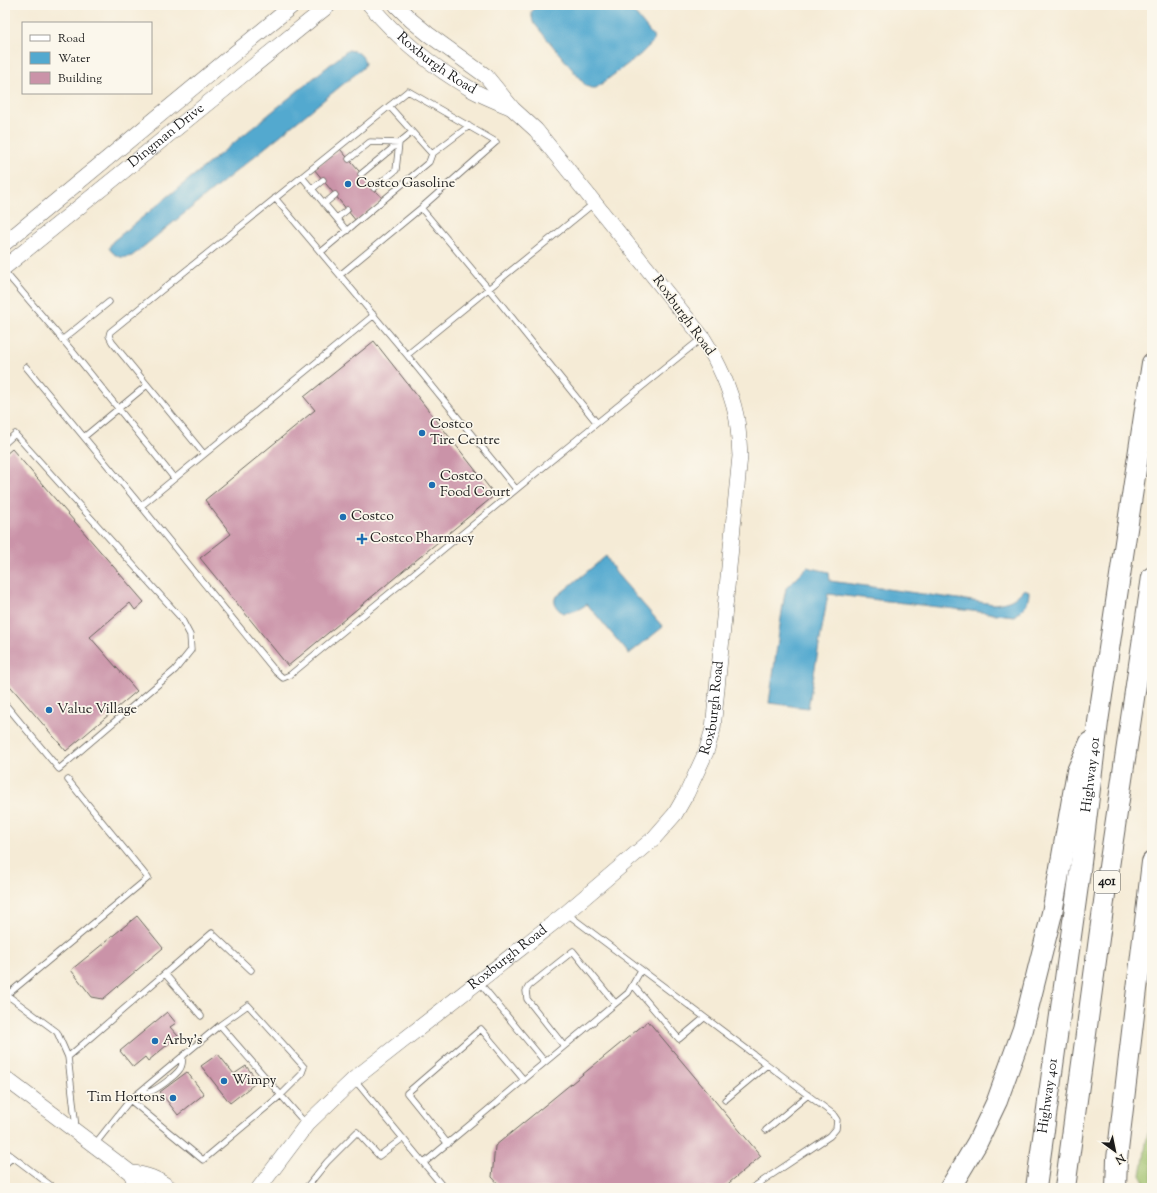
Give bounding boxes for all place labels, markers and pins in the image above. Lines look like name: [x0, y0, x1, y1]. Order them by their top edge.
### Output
place label: Costco Gasoline: [356, 174, 455, 194]
marker: Costco Gasoline: [343, 179, 353, 189]
place label: Costco Tire Centre: [430, 415, 500, 451]
marker: Costco Tire Centre: [417, 428, 427, 438]
place label: Costco Food Court: [440, 467, 511, 503]
marker: Costco Food Court: [427, 480, 437, 490]
place label: Costco: [351, 507, 394, 527]
marker: Costco: [338, 512, 348, 522]
place label: Costco Pharmacy: [370, 529, 474, 549]
marker: Costco Pharmacy: [357, 534, 367, 544]
place label: Value Village: [57, 700, 137, 720]
marker: Value Village: [44, 705, 54, 715]
place label: Arby's: [163, 1031, 202, 1051]
marker: Arby's: [150, 1036, 160, 1046]
place label: Wimpy: [232, 1071, 277, 1091]
marker: Wimpy: [219, 1076, 229, 1086]
place label: Tim Hortons: [87, 1088, 165, 1108]
marker: Tim Hortons: [168, 1093, 178, 1103]

